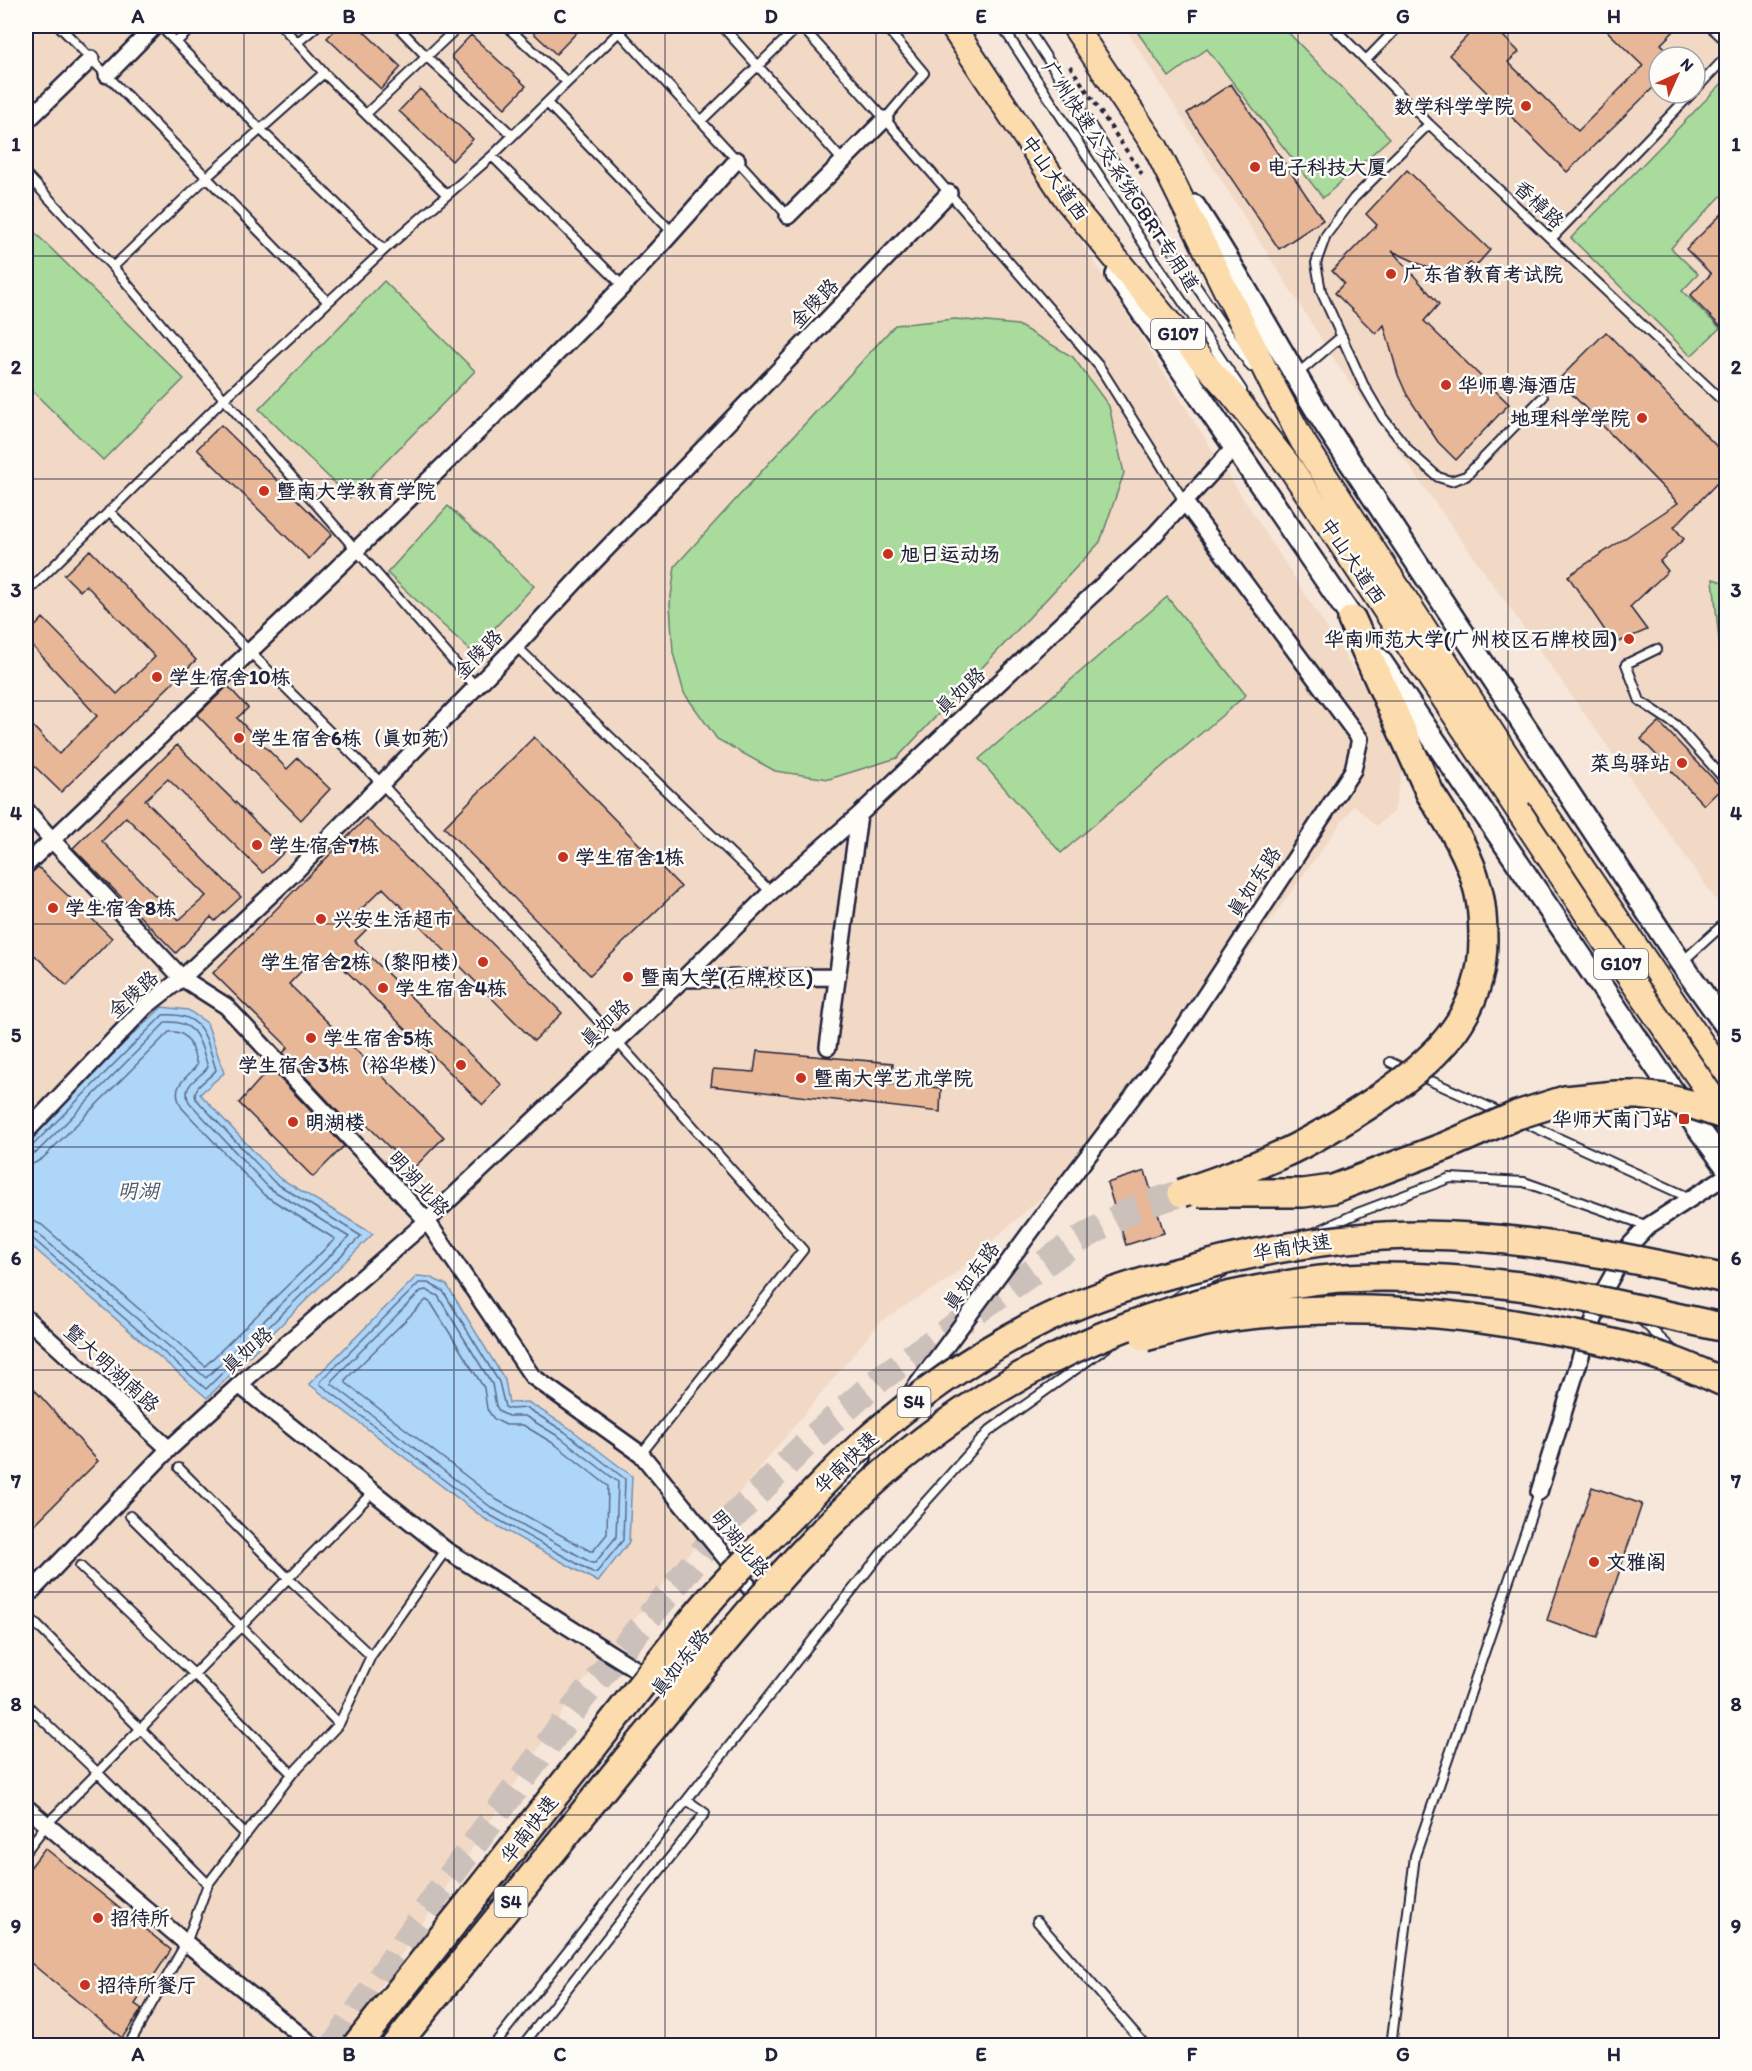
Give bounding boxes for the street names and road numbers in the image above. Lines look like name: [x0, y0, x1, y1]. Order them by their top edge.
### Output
street label: 广州快速公交系统GBRT专用道: [1037, 56, 1205, 296]
street label: 中山大道西: [1016, 130, 1094, 226]
street label: 香樟路: [1509, 175, 1570, 234]
street label: 金陵路: [785, 272, 844, 333]
road number: G107: [1151, 319, 1205, 349]
street label: 中山大道西: [1315, 513, 1391, 609]
street label: 金陵路: [449, 623, 508, 684]
street label: 真如路: [930, 661, 991, 720]
street label: 真如东路: [1222, 841, 1286, 922]
road number: G107: [1594, 949, 1648, 979]
street label: 金陵路: [103, 964, 164, 1023]
street label: 真如路: [575, 993, 636, 1052]
street label: 明湖北路: [383, 1145, 455, 1221]
street label: 华南快速: [1251, 1229, 1333, 1265]
street label: 真如东路: [938, 1236, 1005, 1315]
street label: 暨大明湖南路: [59, 1319, 165, 1418]
street label: 真如路: [216, 1321, 278, 1379]
road number: S4: [898, 1387, 930, 1417]
street label: 华南快速: [809, 1426, 883, 1498]
street label: 明湖北路: [706, 1504, 775, 1582]
street label: 真如东路: [646, 1624, 715, 1702]
street label: 华南快速: [495, 1790, 563, 1868]
road number: S4: [494, 1887, 528, 1917]

